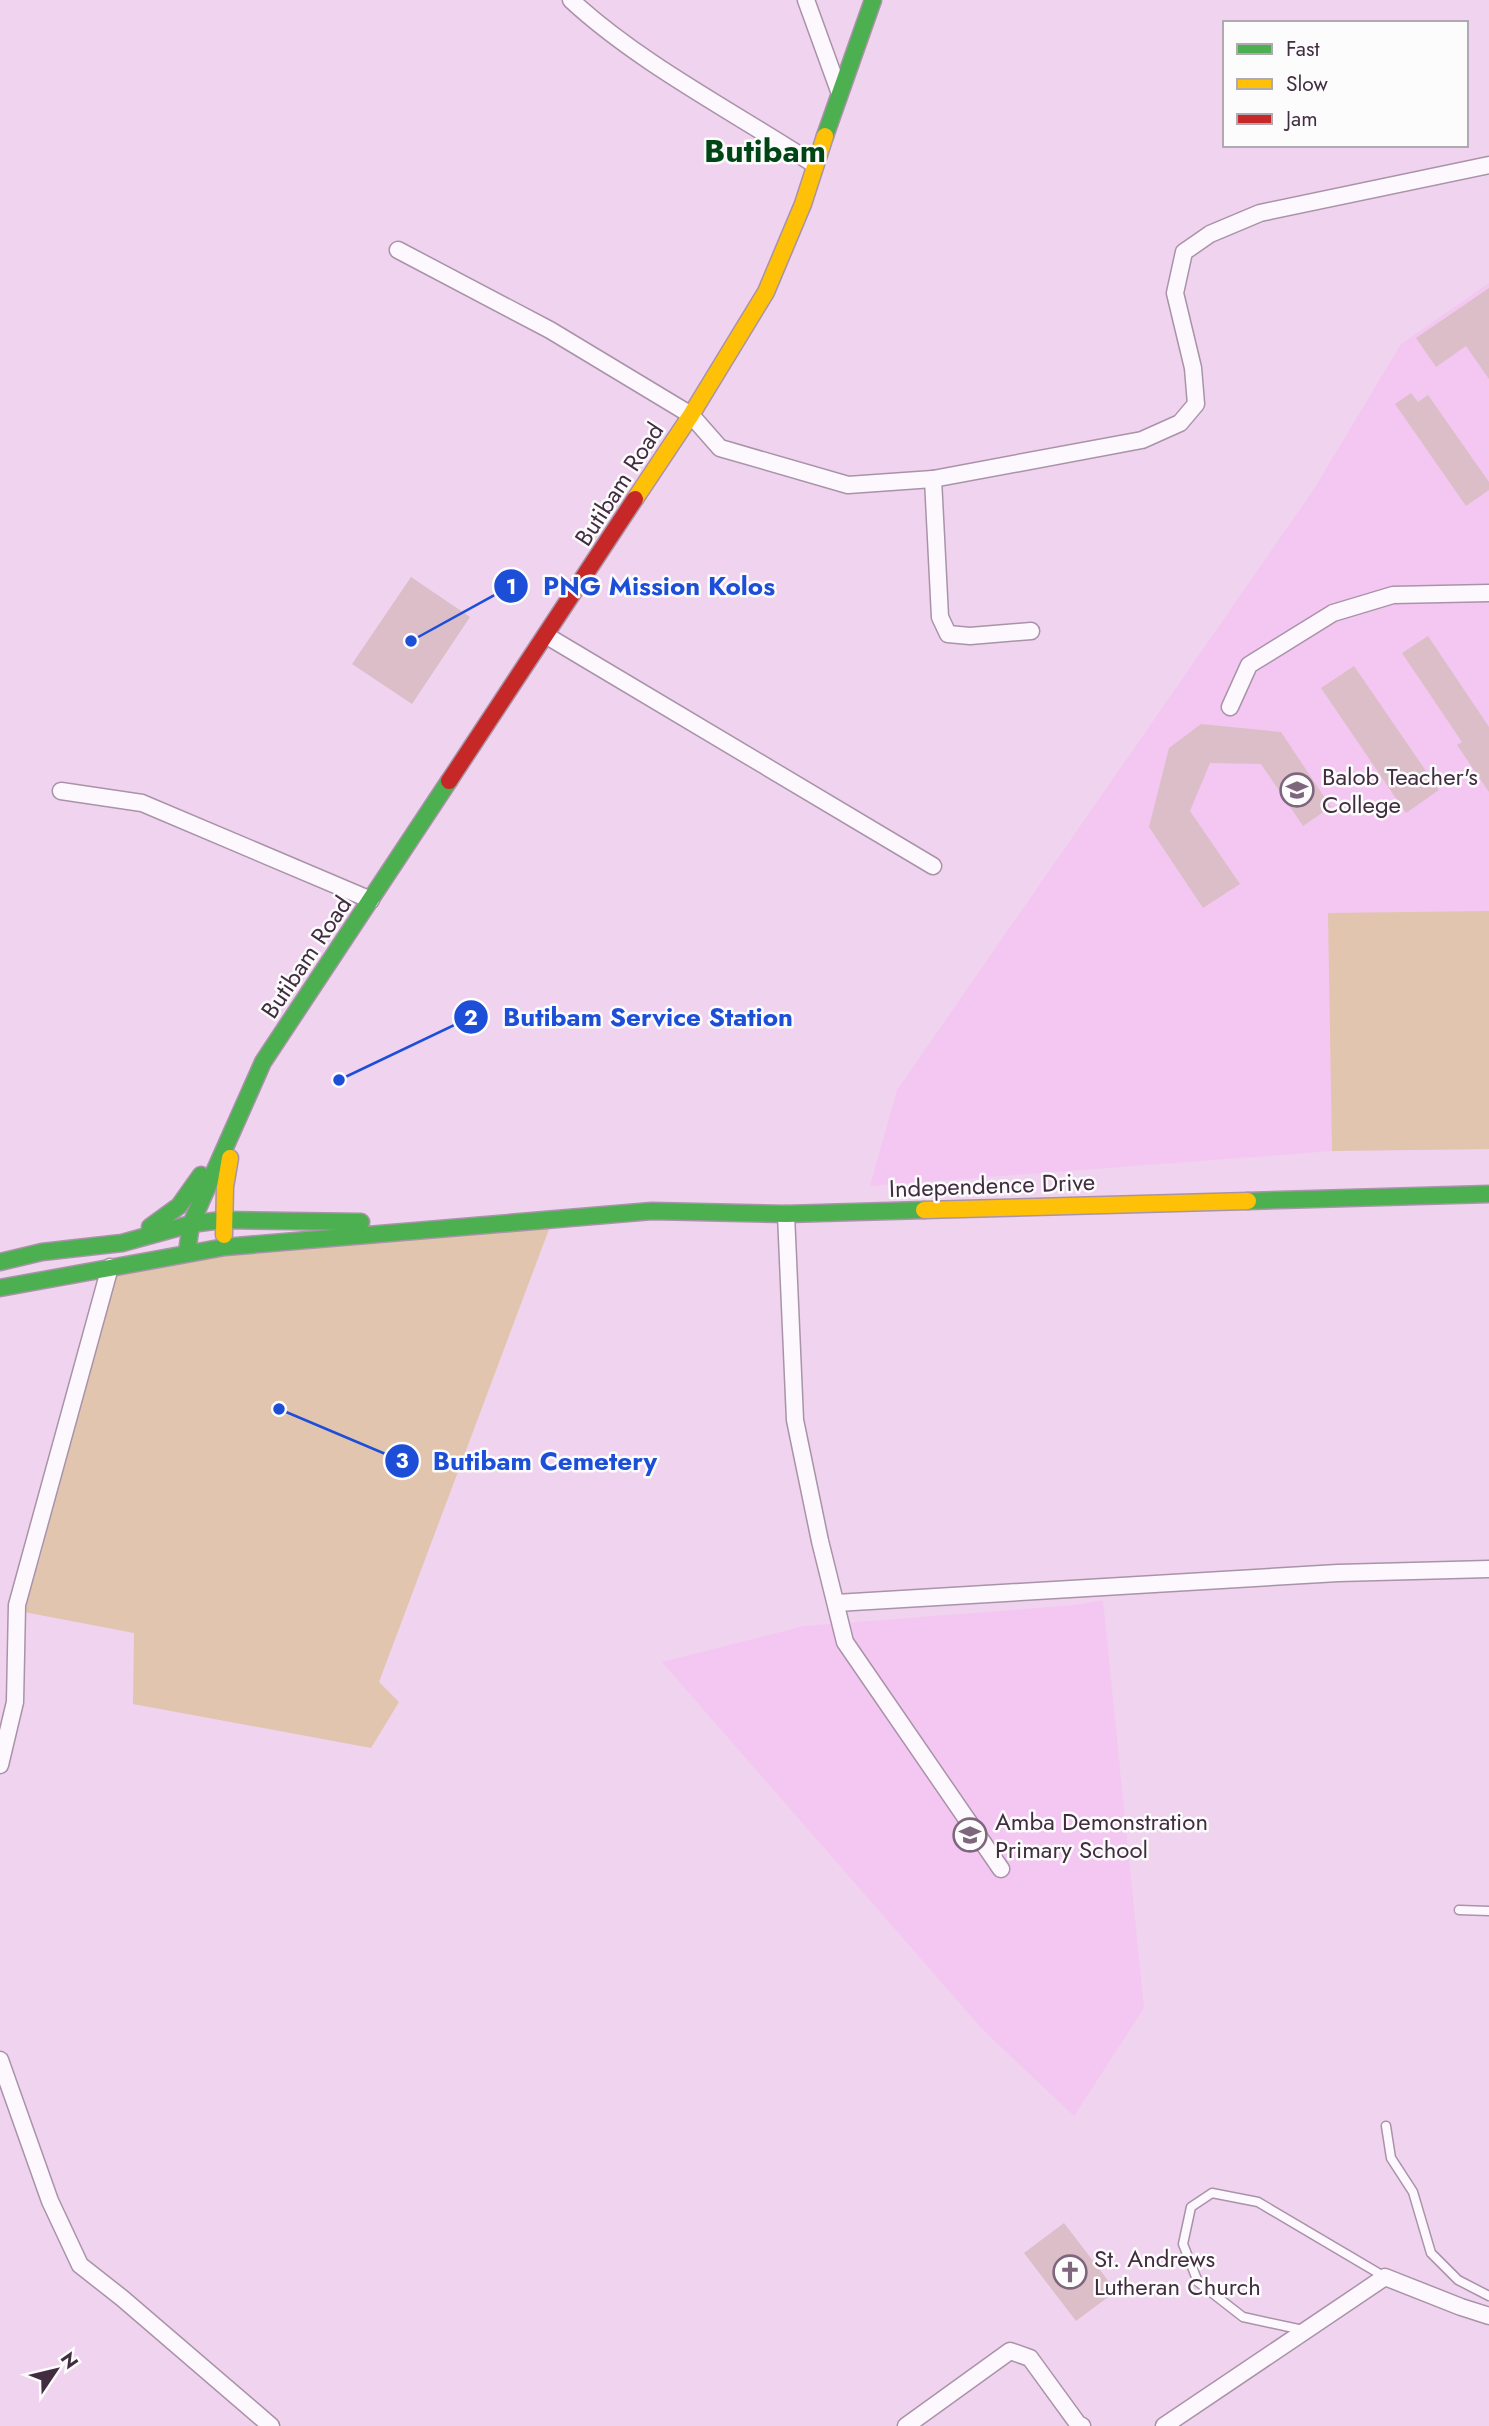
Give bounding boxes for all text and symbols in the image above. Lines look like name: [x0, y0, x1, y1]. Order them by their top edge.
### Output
legend: [1223, 21, 1468, 147]
text: Fast: [1286, 34, 1319, 64]
text: Slow: [1286, 69, 1328, 99]
text: Jam: [1283, 104, 1318, 134]
district label: Butibam: [704, 128, 826, 174]
street label: Butibam Road: [566, 415, 672, 553]
callout: PNG Mission Kolos: [494, 563, 789, 610]
text: PNG Mission Kolos: [543, 567, 775, 605]
text: 1: [506, 572, 516, 602]
place label: Balob Teacher's College: [1322, 759, 1478, 822]
school or university icon: Balob Teacher's College: [1278, 771, 1316, 809]
street label: Butibam Road: [252, 889, 360, 1025]
callout: Butibam Service Station: [454, 994, 807, 1041]
text: Butibam Service Station: [503, 998, 793, 1036]
text: 2: [464, 1003, 478, 1033]
street label: Independence Drive: [888, 1164, 1096, 1206]
callout: Butibam Cemetery: [384, 1437, 672, 1484]
text: Butibam Cemetery: [433, 1442, 658, 1480]
text: 3: [395, 1446, 409, 1476]
place label: Amba Demonstration Primary School: [995, 1804, 1208, 1867]
school or university icon: Amba Demonstration Primary School: [951, 1816, 989, 1854]
place label: St. Andrews Lutheran Church: [1094, 2241, 1261, 2304]
church icon: St. Andrews Lutheran Church: [1051, 2253, 1089, 2291]
north arrow: [21, 2335, 91, 2405]
text: N: [54, 2347, 85, 2374]

